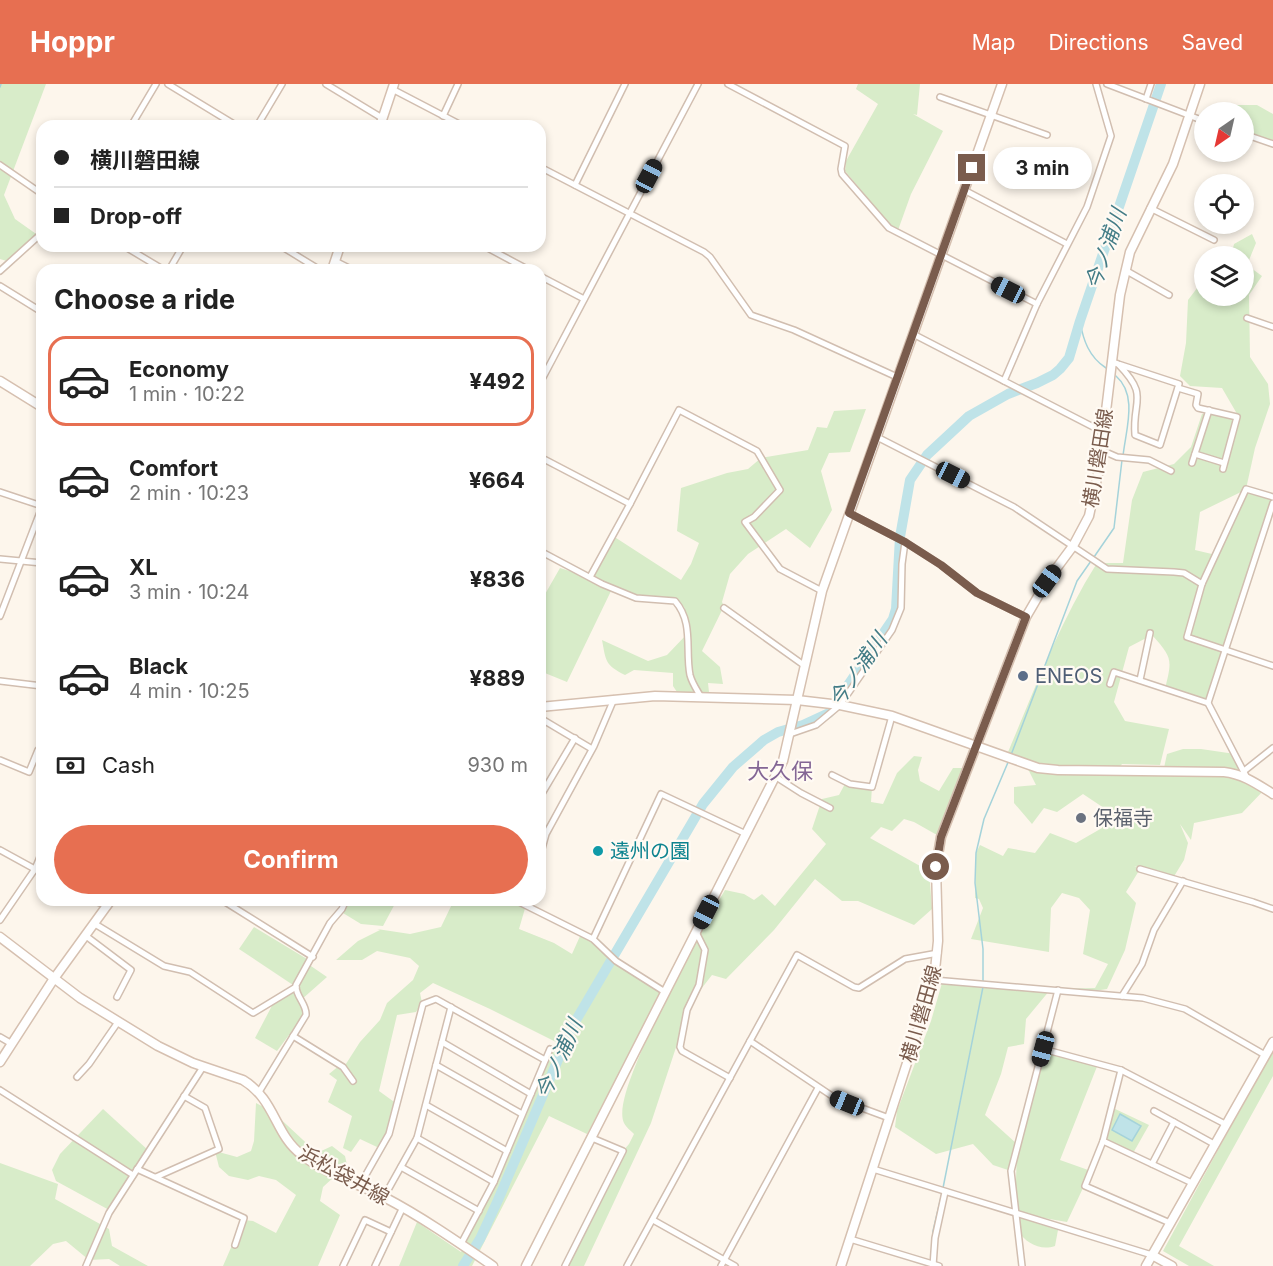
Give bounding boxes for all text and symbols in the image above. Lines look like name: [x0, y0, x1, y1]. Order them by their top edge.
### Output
text: Hoppr: [30, 25, 115, 59]
text: Map: [972, 30, 1015, 55]
text: Directions: [1048, 30, 1149, 55]
text: Saved: [1182, 30, 1243, 55]
north arrow: [1194, 102, 1254, 162]
map controls: [1194, 102, 1254, 306]
text: 横川磐田線: [90, 147, 200, 173]
callout: 3 min: [993, 147, 1092, 189]
route end: [958, 154, 985, 181]
car: [633, 156, 665, 196]
text: 3 min: [1016, 156, 1069, 180]
button: locate: [1194, 174, 1254, 234]
text: Drop-off: [90, 203, 182, 229]
water label: 今ノ浦川: [1080, 203, 1132, 293]
button: layers: [1194, 246, 1254, 306]
car: [988, 274, 1028, 306]
text: Choose a ride: [54, 283, 235, 316]
icon: car: [57, 354, 111, 408]
text: Economy: [129, 356, 229, 382]
text: ¥492: [469, 368, 525, 394]
text: 1 min · 10:22: [129, 382, 245, 406]
street label: 横川磐田線: [1078, 407, 1118, 509]
icon: car: [57, 453, 111, 507]
text: Comfort: [129, 455, 218, 481]
car: [933, 459, 973, 491]
text: ¥664: [469, 467, 525, 493]
text: 2 min · 10:23: [129, 481, 249, 505]
icon: car: [57, 552, 111, 606]
text: XL: [129, 554, 158, 580]
car: [1029, 561, 1065, 601]
text: ¥836: [470, 566, 525, 592]
text: 3 min · 10:24: [129, 580, 250, 604]
water label: 今ノ浦川: [823, 627, 893, 711]
icon: car: [57, 651, 111, 705]
text: Black: [129, 653, 188, 679]
place label: ENEOS: [1035, 664, 1102, 688]
text: ¥889: [470, 665, 525, 691]
marker: ENEOS: [1016, 669, 1030, 683]
text: 4 min · 10:25: [129, 679, 250, 703]
icon: cash: [54, 749, 87, 782]
text: Cash: [102, 752, 155, 778]
text: 930 m: [467, 753, 528, 777]
district label: 大久保: [747, 758, 813, 784]
place label: 保福寺: [1093, 806, 1153, 830]
marker: 保福寺: [1074, 811, 1088, 825]
button: Confirm: [54, 825, 528, 894]
place label: 遠州の園: [610, 839, 690, 863]
marker: 遠州の園: [591, 844, 605, 858]
route start: [922, 853, 949, 880]
car: [690, 892, 722, 932]
street label: 横川磐田線: [896, 963, 946, 1065]
water label: 今ノ浦川: [530, 1014, 588, 1102]
car: [1030, 1029, 1056, 1069]
car: [827, 1088, 867, 1118]
street label: 浜松袋井線: [294, 1140, 394, 1210]

